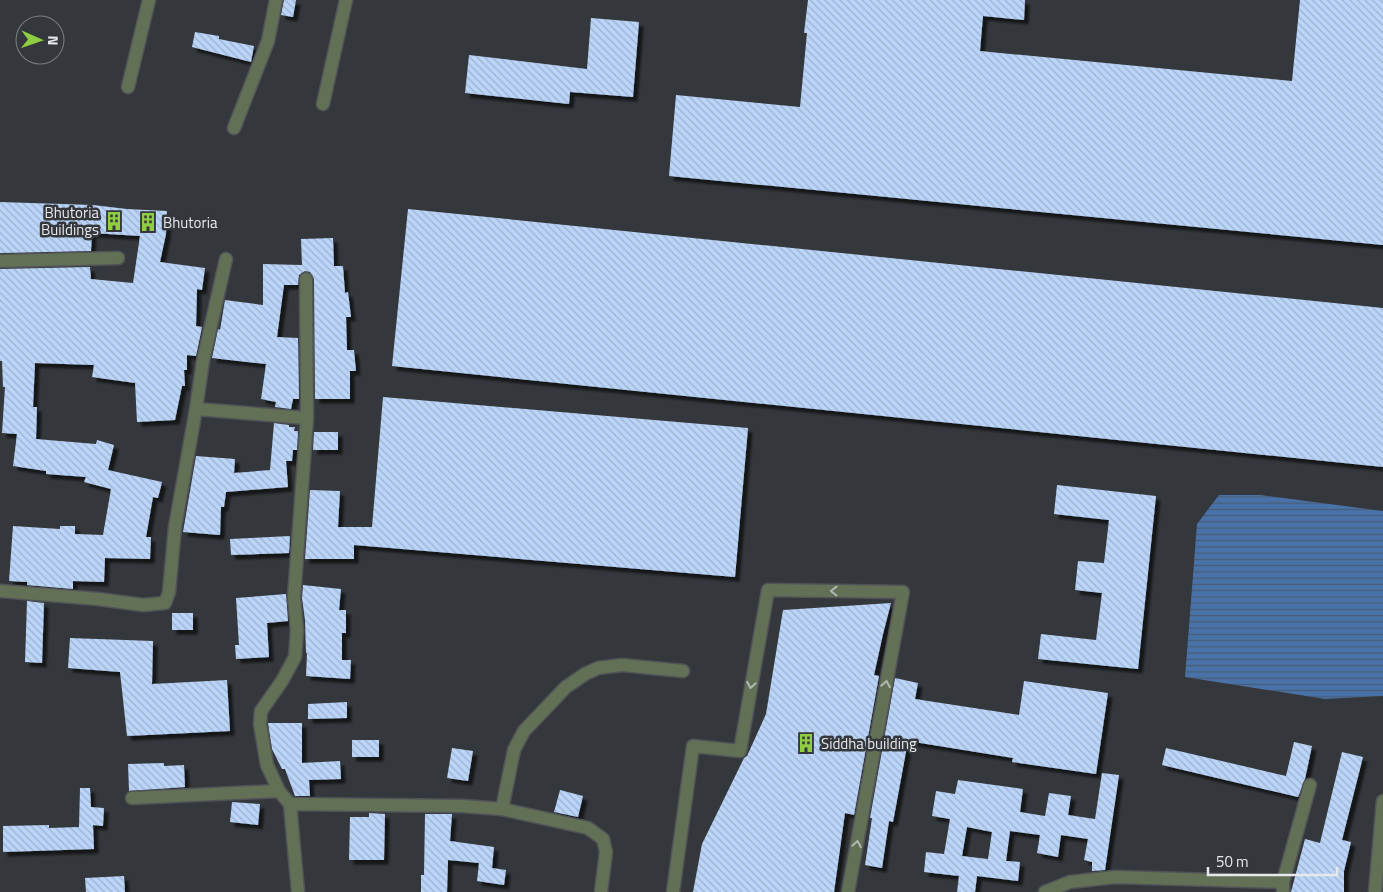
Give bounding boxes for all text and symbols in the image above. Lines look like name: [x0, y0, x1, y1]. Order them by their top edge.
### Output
north arrow: [15, 15, 65, 65]
text: N: [43, 35, 64, 46]
place label: Bhutoria Buildings: [41, 201, 99, 241]
building icon: Bhutoria Buildings: [103, 210, 125, 232]
building icon: Bhutoria: [137, 211, 159, 233]
place label: Bhutoria: [163, 211, 218, 234]
one-way arrow: [830, 586, 838, 596]
one-way arrow: [881, 680, 891, 689]
one-way arrow: [747, 681, 757, 689]
building icon: Siddha building: [795, 732, 817, 754]
place label: Siddha building: [821, 732, 917, 755]
one-way arrow: [851, 840, 861, 848]
scale bar: [1208, 844, 1337, 876]
text: 50 m: [1216, 850, 1249, 873]

